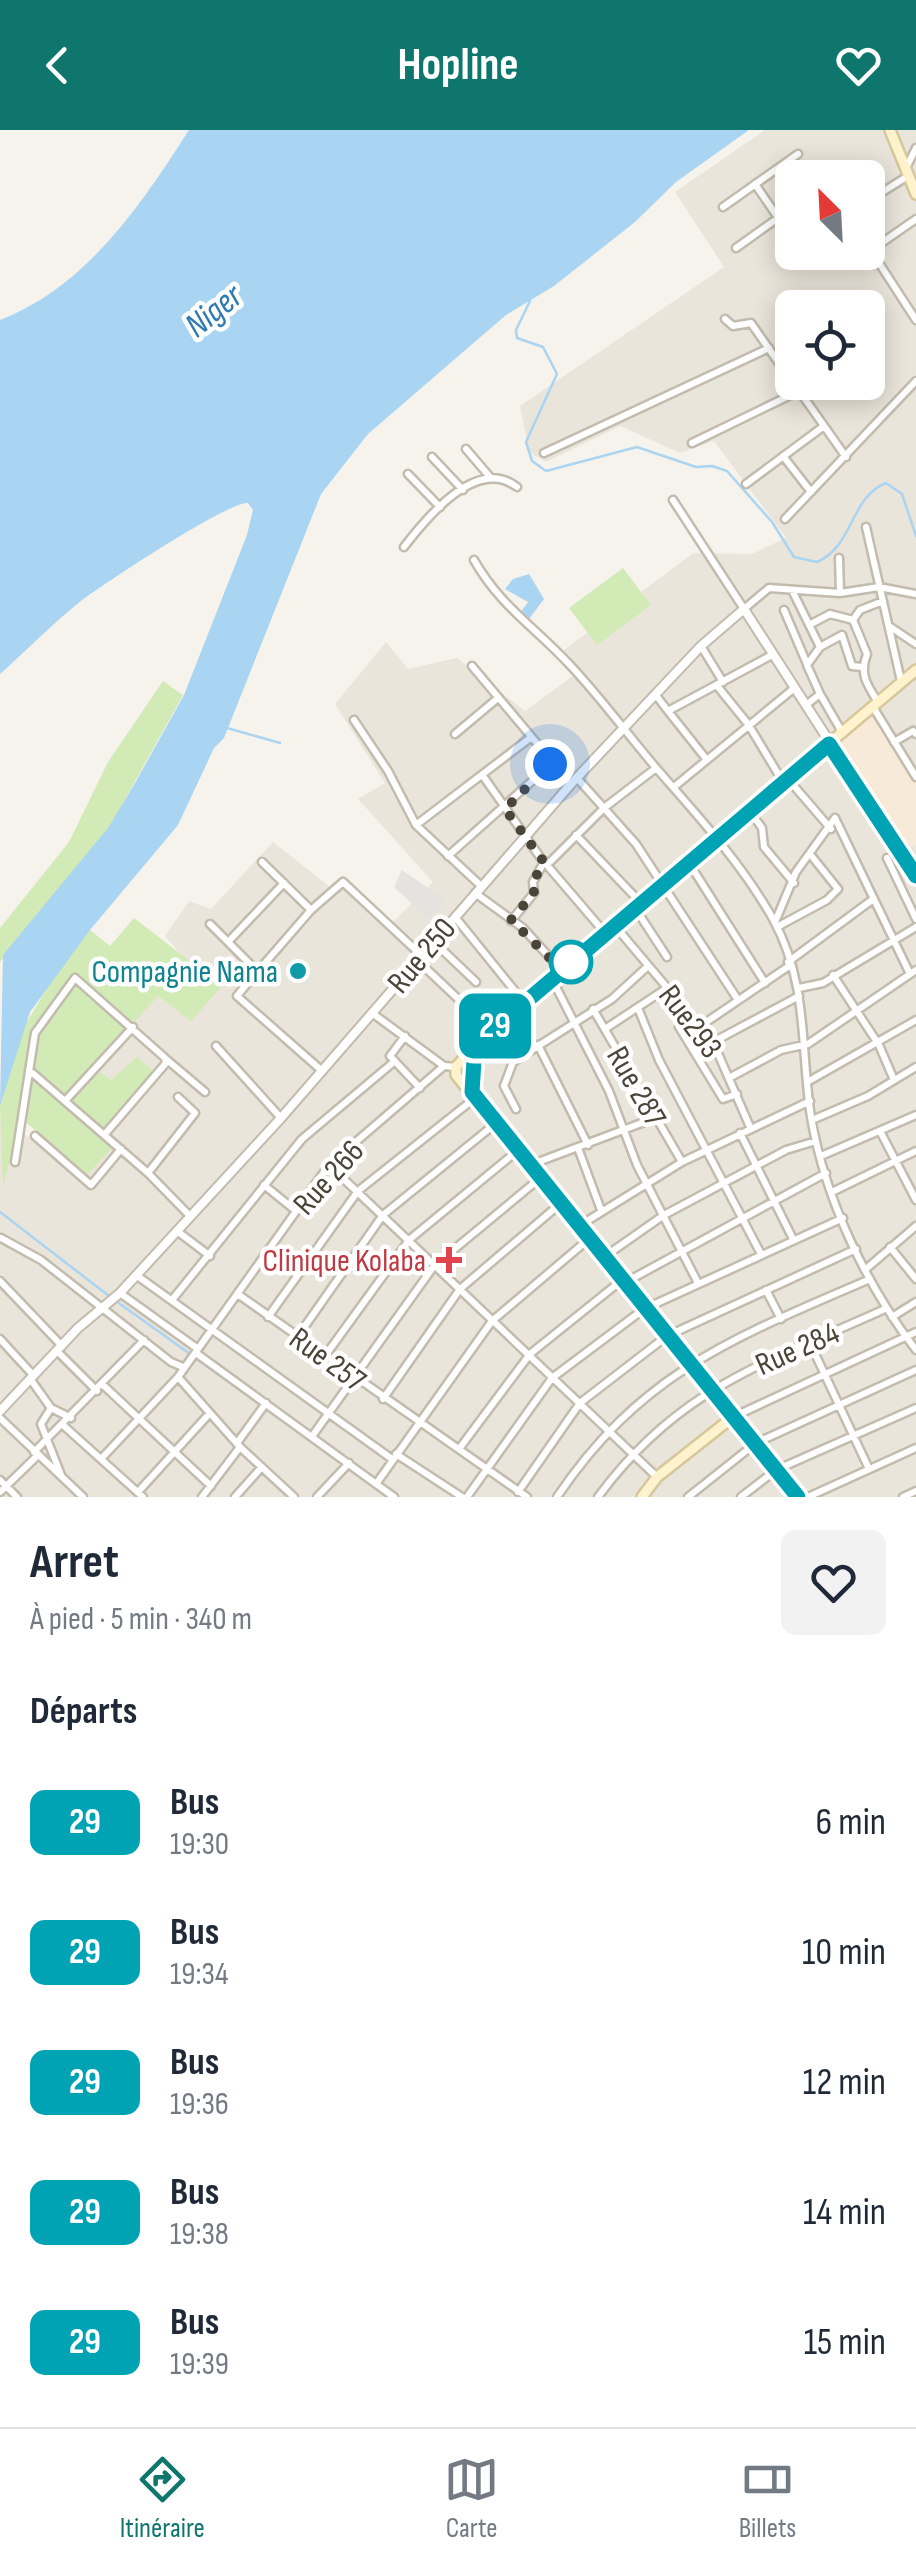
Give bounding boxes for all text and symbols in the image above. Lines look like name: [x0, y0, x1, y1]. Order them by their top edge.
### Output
icon: back: [30, 38, 85, 93]
text: Hopline: [397, 38, 519, 93]
icon: heart: [831, 38, 886, 93]
north arrow: [775, 160, 885, 270]
map controls: [775, 160, 885, 400]
water label: Niger: [176, 274, 252, 347]
button: locate: [775, 290, 885, 400]
your location: [525, 739, 575, 789]
street label: Rue 250: [379, 910, 465, 1002]
unlabelled marker: [550, 941, 592, 983]
place label: Compagnie Nama: [92, 953, 278, 992]
marker: Compagnie Nama: [287, 960, 309, 982]
street label: Rue293: [650, 978, 730, 1066]
line badge: 29: [450, 994, 540, 1058]
text: 29: [479, 1005, 511, 1048]
street label: Rue 287: [597, 1040, 674, 1134]
street label: Rue 266: [285, 1133, 373, 1224]
place label: Clinique Kolaba: [263, 1242, 426, 1281]
marker: Clinique Kolaba: [436, 1247, 462, 1273]
street label: Rue 284: [750, 1314, 845, 1385]
street label: Rue 257: [281, 1320, 373, 1401]
button: heart: [781, 1530, 886, 1635]
text: Arret: [30, 1534, 119, 1591]
text: À pied · 5 min · 340 m: [30, 1600, 252, 1639]
text: Départs: [30, 1689, 137, 1734]
text: Bus: [170, 1780, 219, 1825]
text: 6 min: [816, 1800, 886, 1845]
text: 29: [69, 1801, 101, 1844]
text: 19:30: [170, 1825, 229, 1864]
text: Bus: [170, 1910, 219, 1955]
text: 10 min: [802, 1930, 886, 1975]
text: 29: [69, 1931, 101, 1974]
text: 19:34: [170, 1955, 228, 1994]
text: Bus: [170, 2040, 219, 2085]
text: 12 min: [803, 2060, 886, 2105]
text: 29: [69, 2061, 101, 2104]
text: 19:36: [170, 2085, 229, 2124]
text: Bus: [170, 2170, 219, 2215]
text: 14 min: [803, 2190, 886, 2235]
text: 29: [69, 2191, 101, 2234]
text: 19:38: [170, 2215, 229, 2254]
text: Bus: [170, 2300, 219, 2345]
text: 15 min: [804, 2320, 886, 2365]
text: 29: [69, 2321, 101, 2364]
text: 19:39: [170, 2345, 229, 2384]
tab: Itinéraire: [120, 2452, 205, 2545]
tab: Carte: [444, 2452, 499, 2545]
tab: Billets: [739, 2452, 796, 2545]

